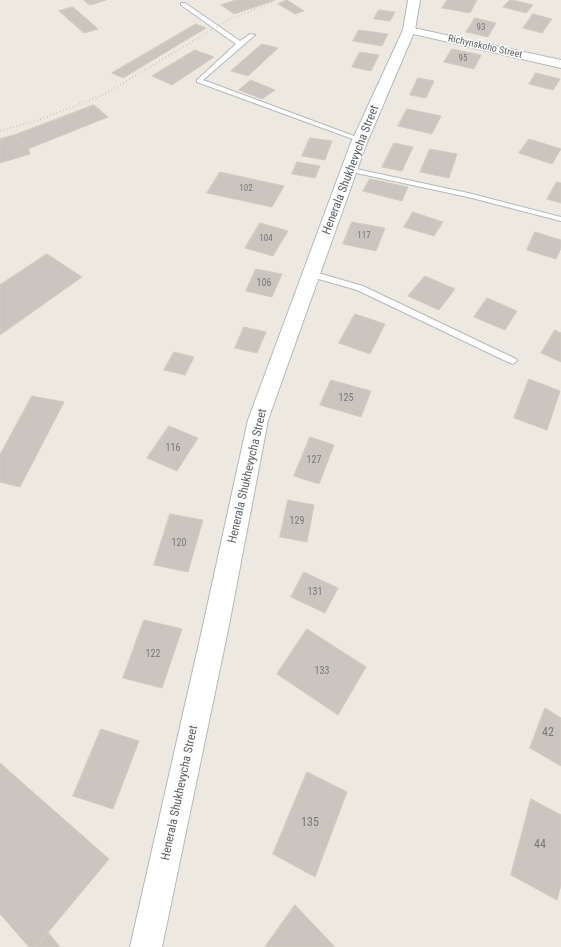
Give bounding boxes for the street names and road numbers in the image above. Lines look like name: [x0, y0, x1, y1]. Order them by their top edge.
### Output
street label: Richynskoho Street: [447, 33, 523, 61]
street label: Henerala Shukhevycha Street: [320, 103, 382, 237]
street label: Henerala Shukhevycha Street: [226, 407, 270, 545]
street label: Henerala Shukhevycha Street: [159, 724, 201, 862]

